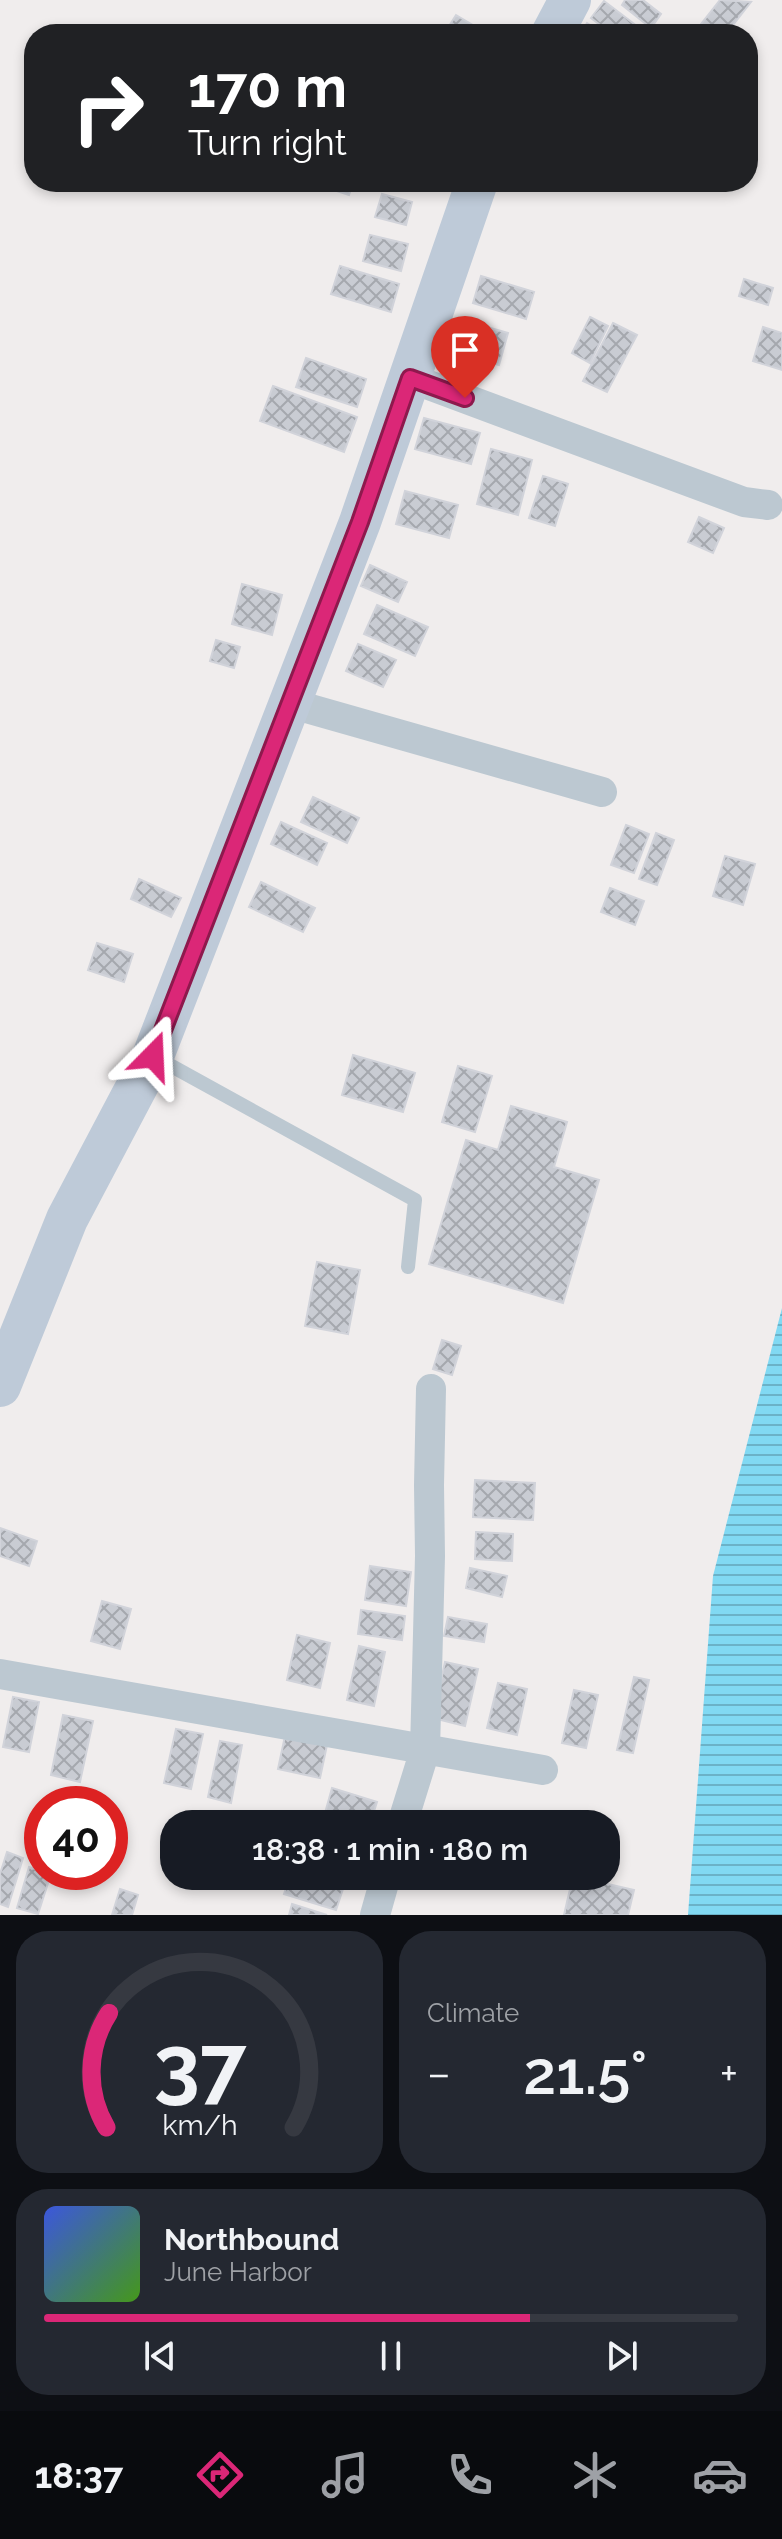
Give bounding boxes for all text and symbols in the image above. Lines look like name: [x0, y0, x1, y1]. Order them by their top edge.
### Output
text: 170 m: [188, 54, 347, 120]
icon: right: [56, 56, 160, 160]
text: Turn right: [188, 121, 347, 163]
pin: [431, 316, 499, 398]
icon: arrive: [443, 328, 487, 372]
position arrow: [111, 1014, 195, 1098]
speed limit sign: 40: [24, 1786, 128, 1890]
text: 18:38 · 1 min · 180 m: [252, 1832, 528, 1867]
text: Climate: [427, 1998, 519, 2028]
text: 37: [153, 2016, 246, 2113]
text: 21.5°: [523, 2038, 647, 2108]
text: −: [427, 2048, 451, 2099]
text: +: [720, 2048, 738, 2099]
text: km/h: [162, 2108, 237, 2142]
text: Northbound: [164, 2222, 339, 2257]
text: June Harbor: [164, 2257, 312, 2287]
icon: previous: [138, 2334, 182, 2378]
icon: pause: [369, 2334, 413, 2378]
icon: next: [600, 2334, 644, 2378]
icon: directions: [192, 2447, 248, 2503]
icon: music: [317, 2447, 373, 2503]
icon: phone: [442, 2447, 498, 2503]
icon: climate: [567, 2447, 623, 2503]
icon: car: [692, 2447, 748, 2503]
text: 18:37: [34, 2454, 123, 2496]

